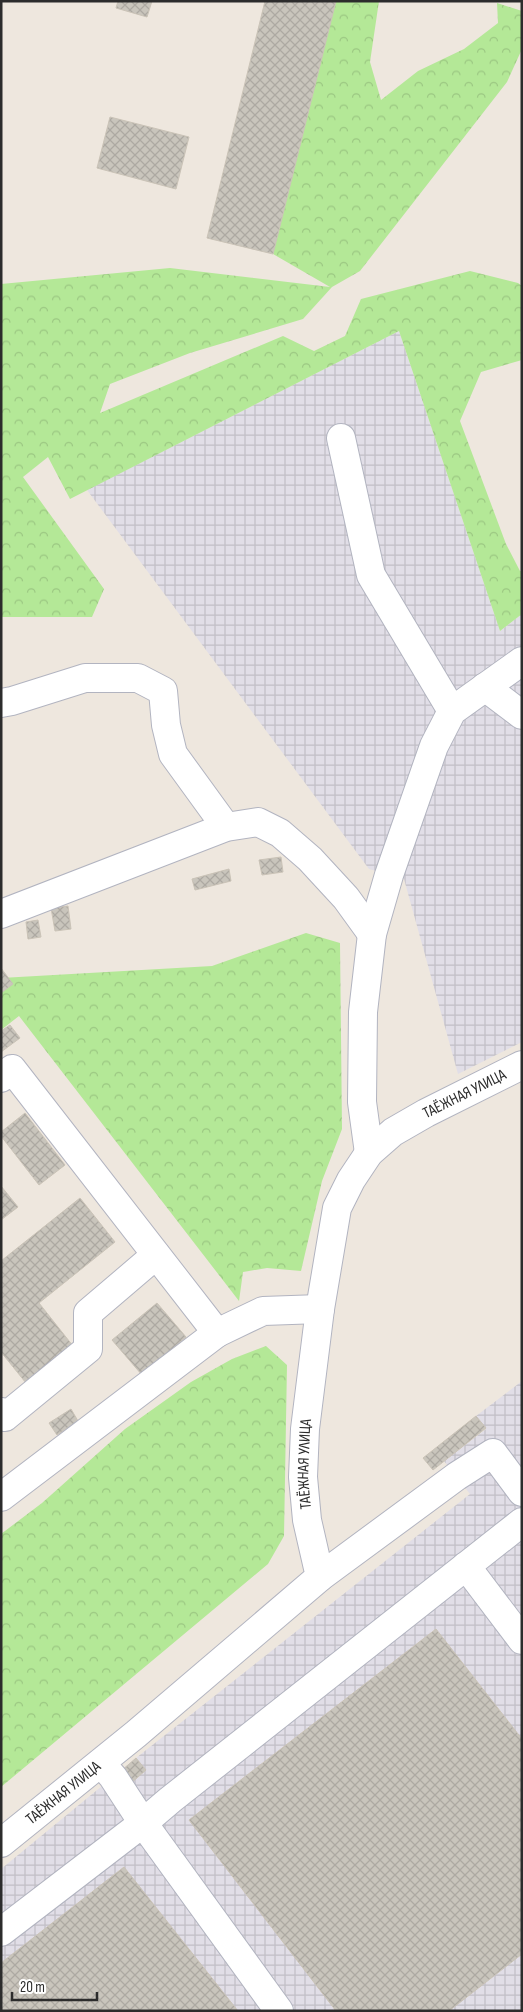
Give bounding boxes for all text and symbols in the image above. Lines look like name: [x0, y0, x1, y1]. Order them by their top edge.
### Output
street label: ТАЁЖНАЯ УЛИЦА: [420, 1065, 509, 1123]
street label: ТАЁЖНАЯ УЛИЦА: [293, 1418, 316, 1510]
street label: ТАЁЖНАЯ УЛИЦА: [22, 1757, 105, 1829]
scale bar: [12, 1970, 98, 2002]
text: 20 m: [20, 1978, 45, 1997]

